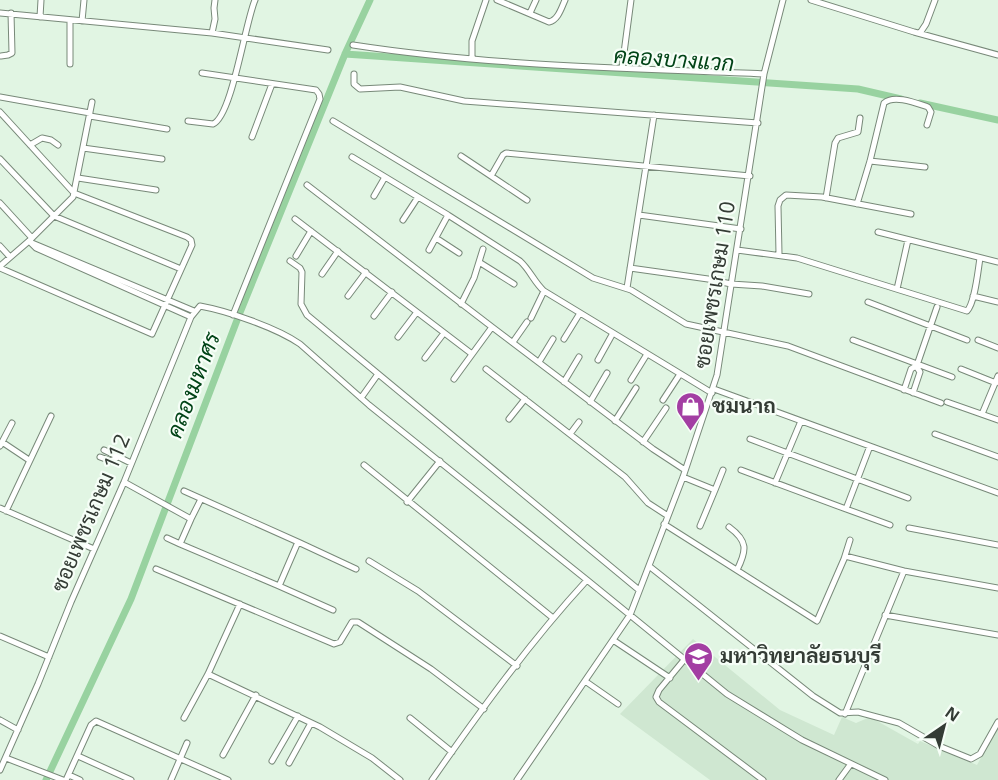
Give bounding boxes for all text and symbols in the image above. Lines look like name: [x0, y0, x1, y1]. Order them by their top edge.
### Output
water label: คลองบางแวก: [613, 39, 735, 77]
street label: ซอยเพชรเกษม 110: [687, 199, 741, 371]
water label: คลองมหาศร: [158, 326, 226, 442]
shop icon: ชมนาถ: [675, 390, 707, 432]
place label: ชมนาถ: [712, 391, 776, 419]
street label: ซอยเพชรเกษม 112: [44, 429, 136, 596]
school or university icon: มหาวิทยาลัยธนบุรี: [683, 640, 715, 682]
place label: มหาวิทยาลัยธนบุรี: [720, 641, 881, 671]
north arrow: [914, 696, 974, 756]
text: N: [941, 701, 964, 726]

